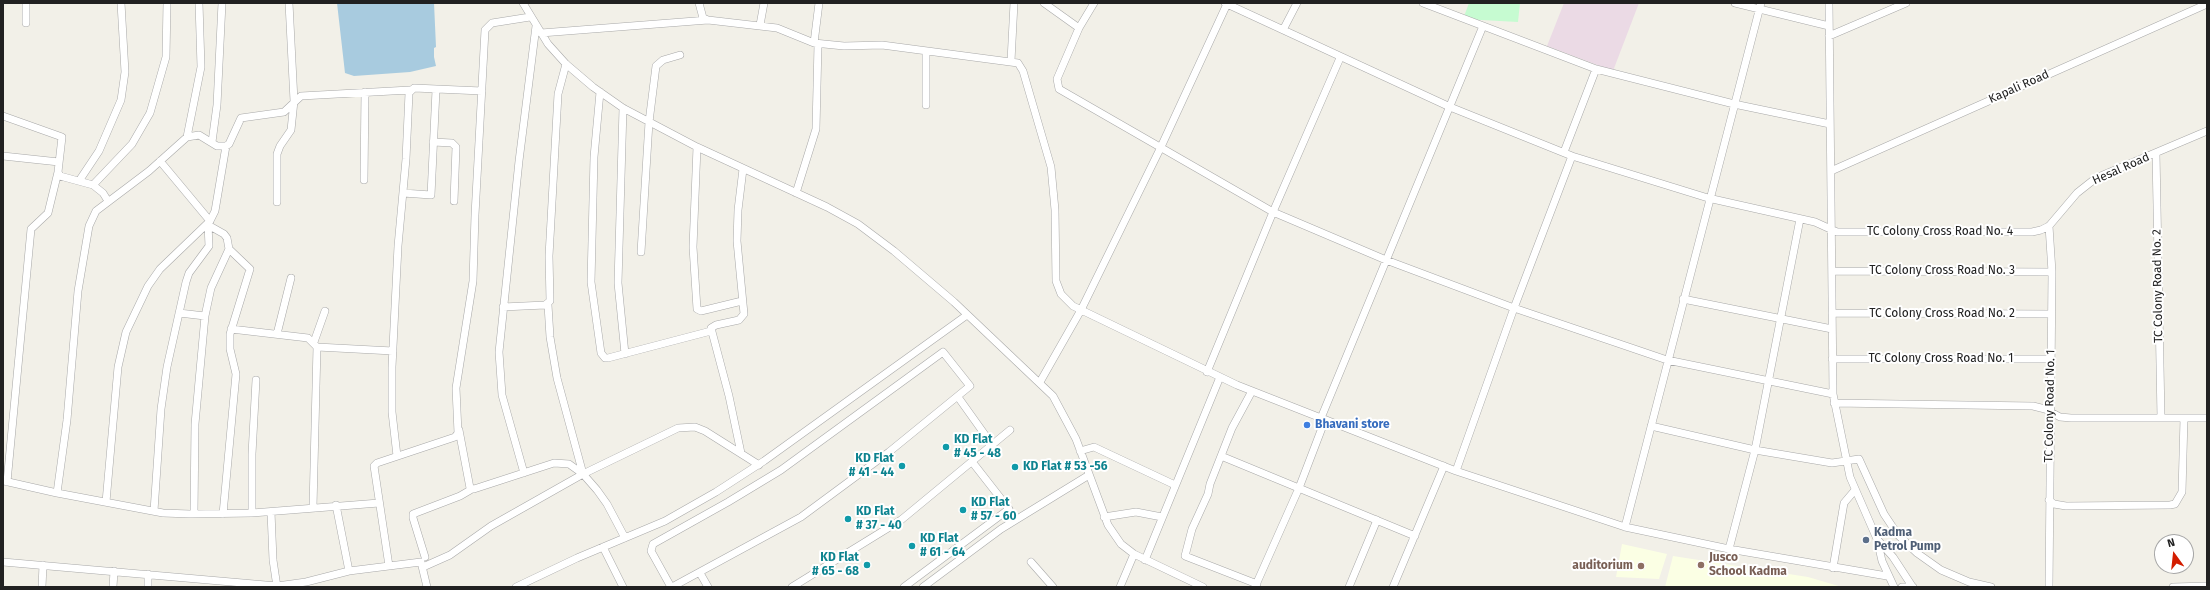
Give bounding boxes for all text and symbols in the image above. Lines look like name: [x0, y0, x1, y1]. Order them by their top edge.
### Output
street label: Kapali Road: [1987, 67, 2051, 107]
street label: Hesal Road: [2090, 150, 2152, 188]
street label: TC Colony Cross Road No. 4: [1867, 225, 2013, 239]
street label: TC Colony Road No. 2: [2150, 229, 2166, 343]
street label: TC Colony Cross Road No. 3: [1869, 264, 2015, 278]
street label: TC Colony Cross Road No. 2: [1869, 307, 2015, 321]
street label: TC Colony Road No. 1: [2042, 349, 2058, 463]
street label: TC Colony Cross Road No. 1: [1869, 352, 2013, 366]
place label: Bhavani store: [1315, 418, 1390, 432]
marker: Bhavani store: [1302, 420, 1312, 430]
place label: KD Flat # 45 - 48: [954, 433, 1001, 461]
marker: KD Flat # 45 - 48: [941, 442, 951, 452]
place label: KD Flat # 41 - 44: [849, 452, 894, 480]
place label: KD Flat # 53 -56: [1023, 460, 1107, 474]
marker: KD Flat # 41 - 44: [897, 461, 907, 471]
marker: KD Flat # 53 -56: [1010, 462, 1020, 472]
place label: KD Flat # 57 - 60: [971, 496, 1017, 524]
place label: KD Flat # 37 - 40: [856, 505, 902, 533]
marker: KD Flat # 57 - 60: [958, 505, 968, 515]
marker: KD Flat # 37 - 40: [843, 514, 853, 524]
place label: Kadma Petrol Pump: [1874, 526, 1941, 554]
place label: KD Flat # 61 - 64: [920, 532, 965, 560]
north arrow: [2154, 534, 2194, 574]
marker: Kadma Petrol Pump: [1861, 535, 1871, 545]
text: N: [2166, 536, 2176, 550]
marker: KD Flat # 61 - 64: [907, 541, 917, 551]
place label: KD Flat # 65 - 68: [812, 551, 859, 579]
place label: Jusco School Kadma: [1709, 551, 1787, 579]
place label: auditorium: [1572, 559, 1633, 573]
marker: KD Flat # 65 - 68: [862, 560, 872, 570]
marker: Jusco School Kadma: [1696, 560, 1706, 570]
marker: auditorium: [1636, 561, 1646, 571]

